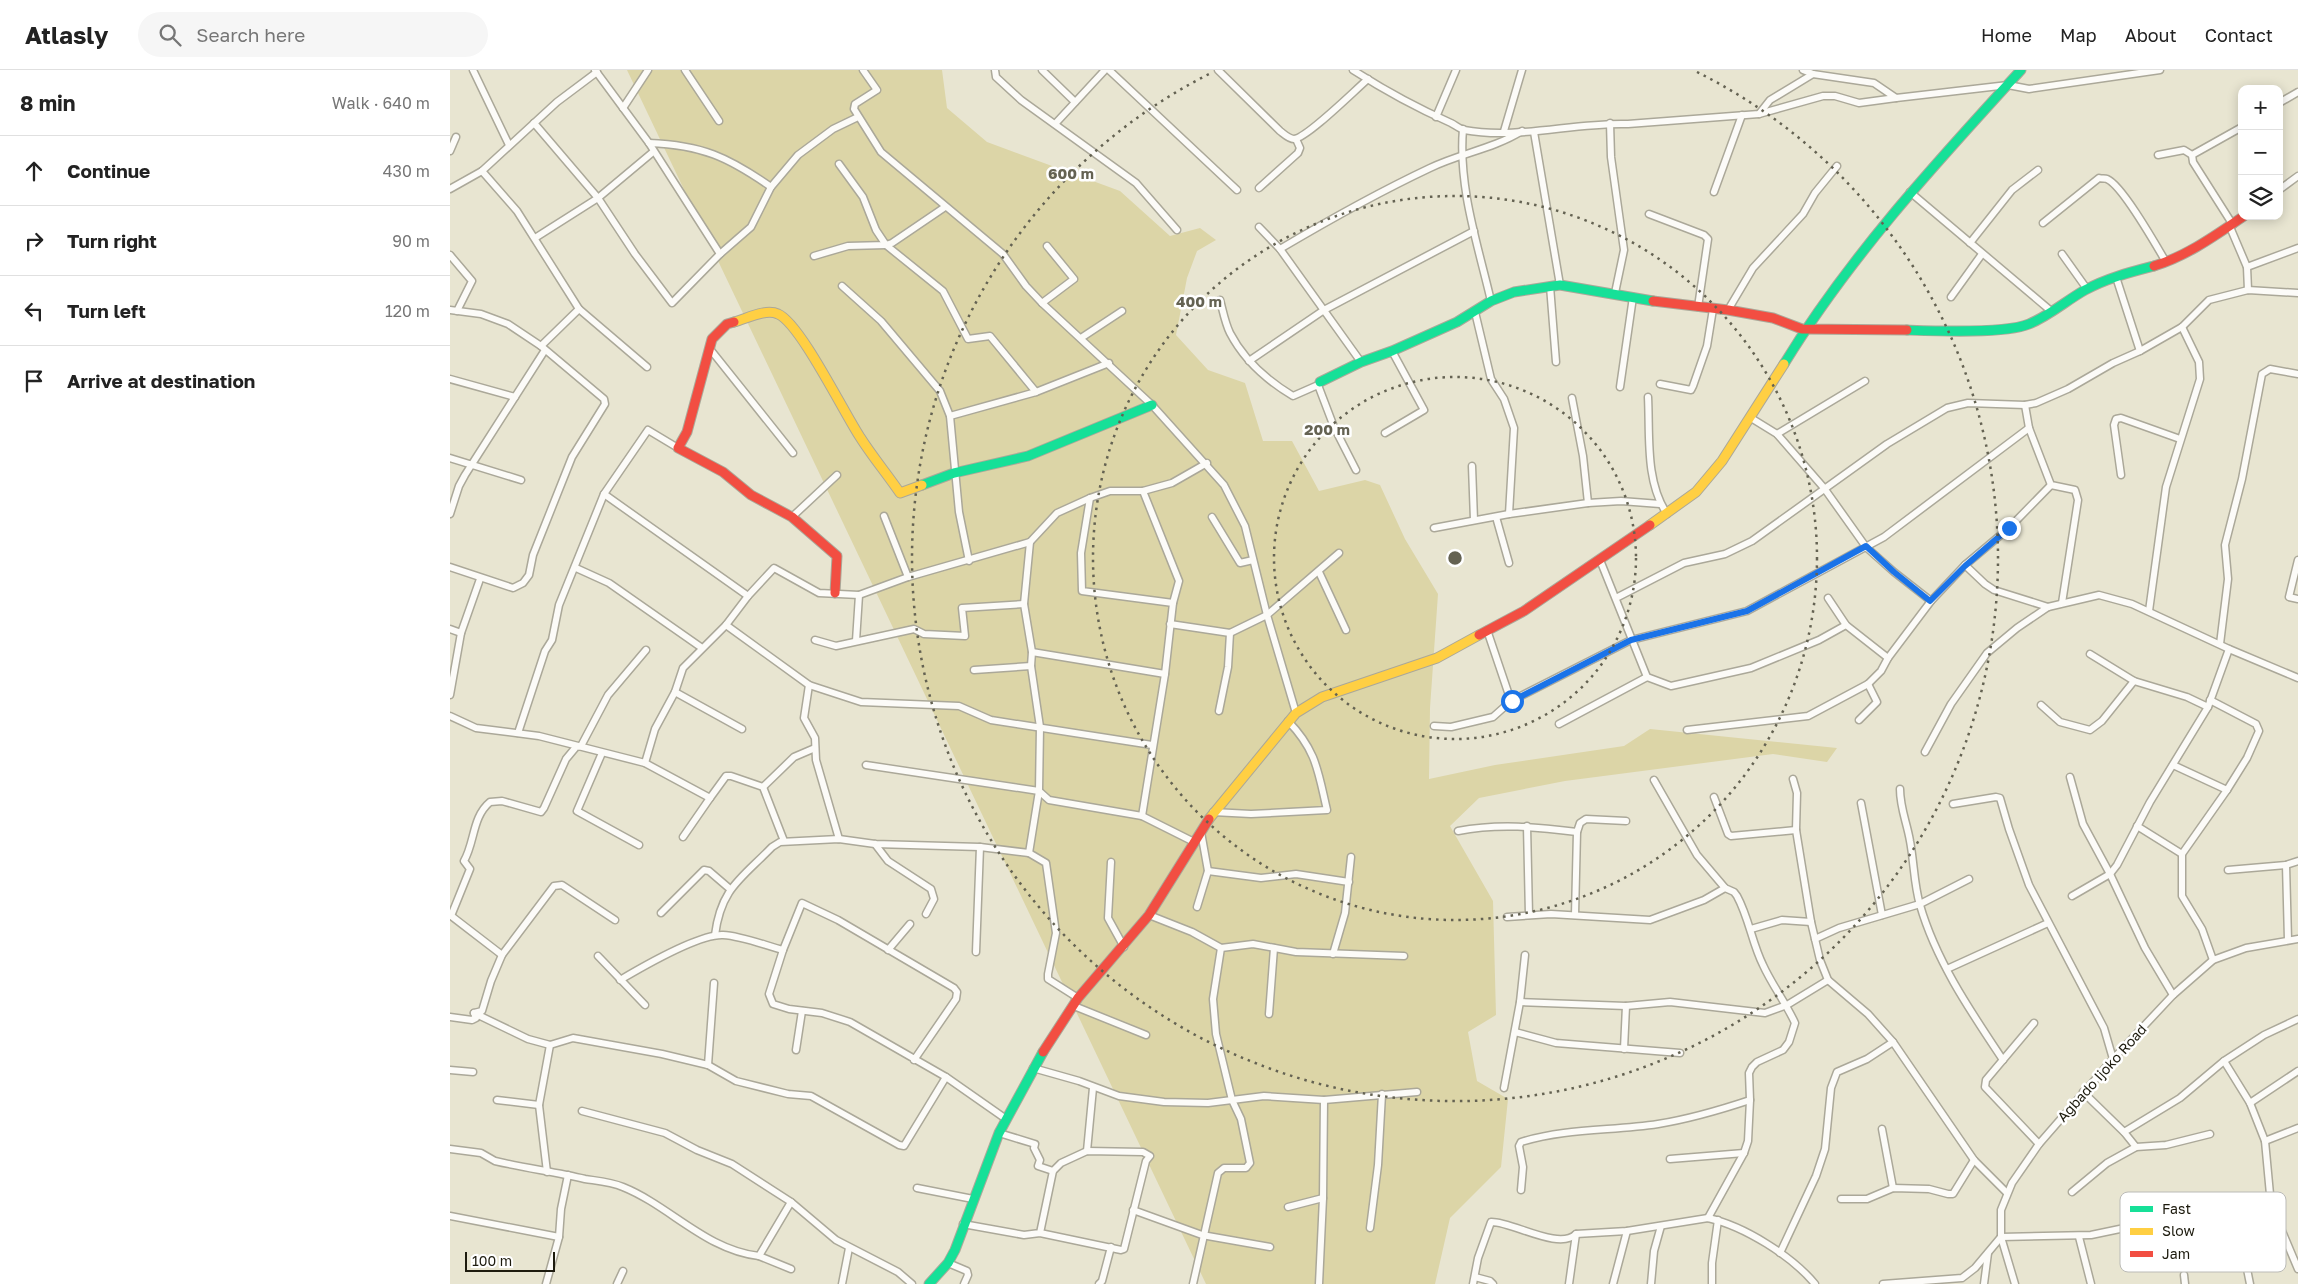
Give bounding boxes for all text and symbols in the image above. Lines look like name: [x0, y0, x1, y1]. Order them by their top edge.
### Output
search box: [138, 12, 488, 57]
text: Atlasly: [25, 20, 108, 49]
icon: search: [156, 21, 184, 49]
text: Search here: [196, 23, 305, 46]
text: Home: [1981, 24, 2032, 46]
text: Map: [2060, 24, 2097, 46]
text: About: [2125, 24, 2177, 46]
text: Contact: [2205, 24, 2273, 46]
map controls: [2238, 85, 2283, 220]
button: +: [2238, 85, 2283, 130]
text: 8 min: [20, 90, 76, 116]
text: Walk · 640 m: [332, 93, 430, 113]
button: −: [2238, 130, 2283, 175]
icon: ahead: [20, 157, 48, 185]
text: Continue: [67, 159, 150, 182]
text: 430 m: [383, 161, 430, 181]
text: 600 m: [1048, 164, 1094, 182]
button: layers: [2238, 175, 2283, 220]
icon: right: [20, 227, 48, 255]
text: Turn right: [67, 229, 157, 252]
text: 90 m: [392, 231, 430, 251]
text: 400 m: [1176, 292, 1222, 310]
icon: left: [20, 297, 48, 325]
text: Turn left: [67, 299, 146, 322]
text: 120 m: [385, 301, 430, 321]
icon: arrive: [20, 367, 48, 395]
text: Arrive at destination: [67, 369, 255, 392]
text: 200 m: [1304, 420, 1350, 438]
route end: [1998, 517, 2021, 540]
centre of rings: [1446, 549, 1464, 567]
route start: [1501, 690, 1524, 713]
street label: Agbado Ijoko Road: [2053, 1020, 2150, 1125]
legend: [2120, 1192, 2286, 1272]
text: Fast: [2162, 1200, 2191, 1217]
text: Slow: [2162, 1222, 2195, 1239]
text: Jam: [2162, 1245, 2190, 1262]
scale bar: [465, 1249, 555, 1272]
text: 100 m: [472, 1252, 512, 1269]

